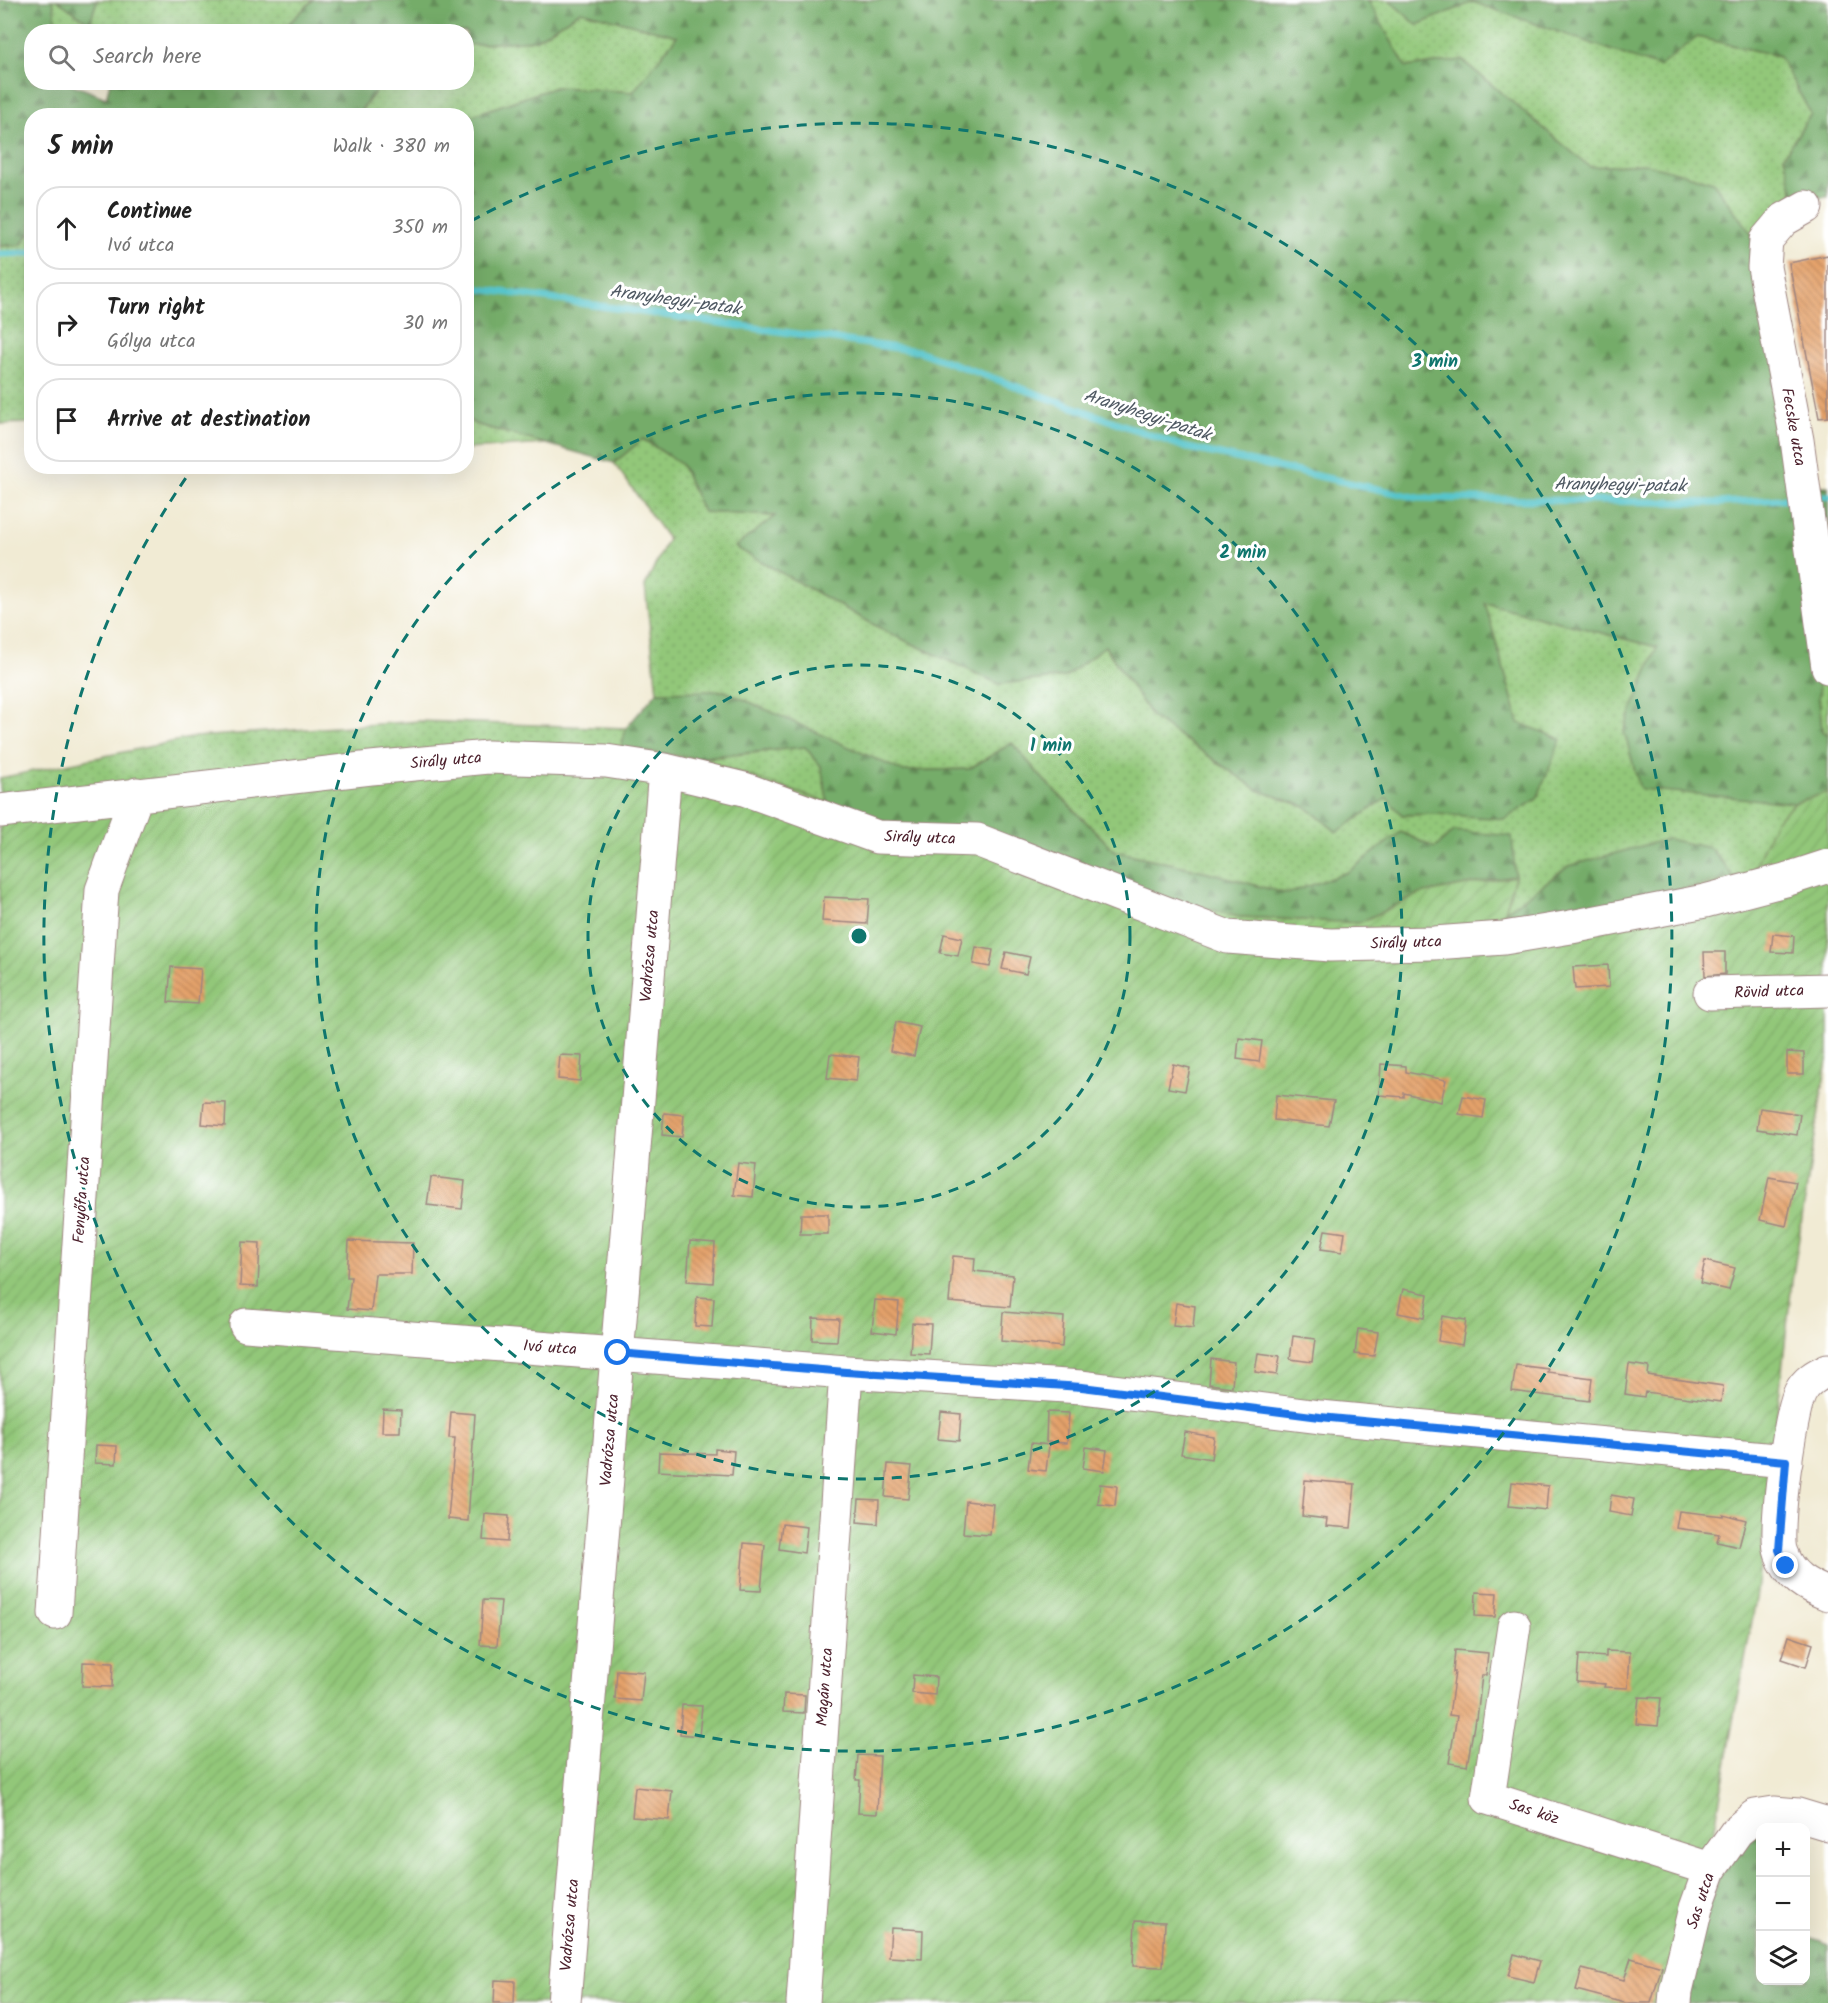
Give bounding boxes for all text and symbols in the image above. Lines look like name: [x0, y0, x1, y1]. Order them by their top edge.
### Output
search box: [24, 24, 474, 90]
text: Search here: [93, 40, 201, 75]
icon: search: [45, 41, 78, 74]
text: 5 min: [48, 126, 114, 168]
text: Walk · 380 m: [333, 131, 450, 163]
text: Continue: [107, 195, 192, 230]
icon: ahead: [50, 212, 83, 245]
text: 350 m: [392, 212, 448, 244]
text: Ivó utca: [107, 230, 174, 262]
water label: Aranyhegyi-patak: [608, 277, 745, 325]
text: Turn right: [107, 291, 205, 326]
icon: right: [50, 308, 83, 341]
text: 30 m: [403, 308, 448, 340]
text: Gólya utca: [107, 326, 196, 358]
text: 3 min: [1411, 348, 1458, 377]
water label: Aranyhegyi-patak: [1080, 382, 1216, 451]
street label: Fecske utca: [1774, 386, 1812, 468]
text: Arrive at destination: [107, 403, 310, 438]
icon: arrive: [50, 404, 83, 437]
water label: Aranyhegyi-patak: [1554, 470, 1689, 502]
text: 2 min: [1220, 539, 1266, 568]
text: 1 min: [1030, 732, 1072, 761]
street label: Sirály utca: [409, 745, 483, 777]
street label: Sirály utca: [884, 824, 956, 852]
street label: Vadrózsa utca: [634, 909, 666, 1003]
centre of rings: [849, 926, 869, 946]
street label: Sirály utca: [1370, 929, 1442, 957]
street label: Rövid utca: [1734, 978, 1804, 1006]
street label: Fenyőfa utca: [66, 1156, 98, 1244]
street label: Ivó utca: [522, 1334, 578, 1362]
route start: [604, 1339, 630, 1365]
street label: Vadrózsa utca: [594, 1393, 626, 1487]
route end: [1772, 1552, 1798, 1578]
street label: Magán utca: [810, 1647, 840, 1727]
street label: Sas köz: [1506, 1792, 1562, 1832]
map controls: [1756, 1823, 1810, 1985]
button: +: [1756, 1823, 1810, 1877]
street label: Sas utca: [1680, 1870, 1722, 1932]
button: −: [1756, 1877, 1810, 1931]
street label: Vadrózsa utca: [554, 1878, 586, 1972]
button: layers: [1756, 1931, 1810, 1985]

